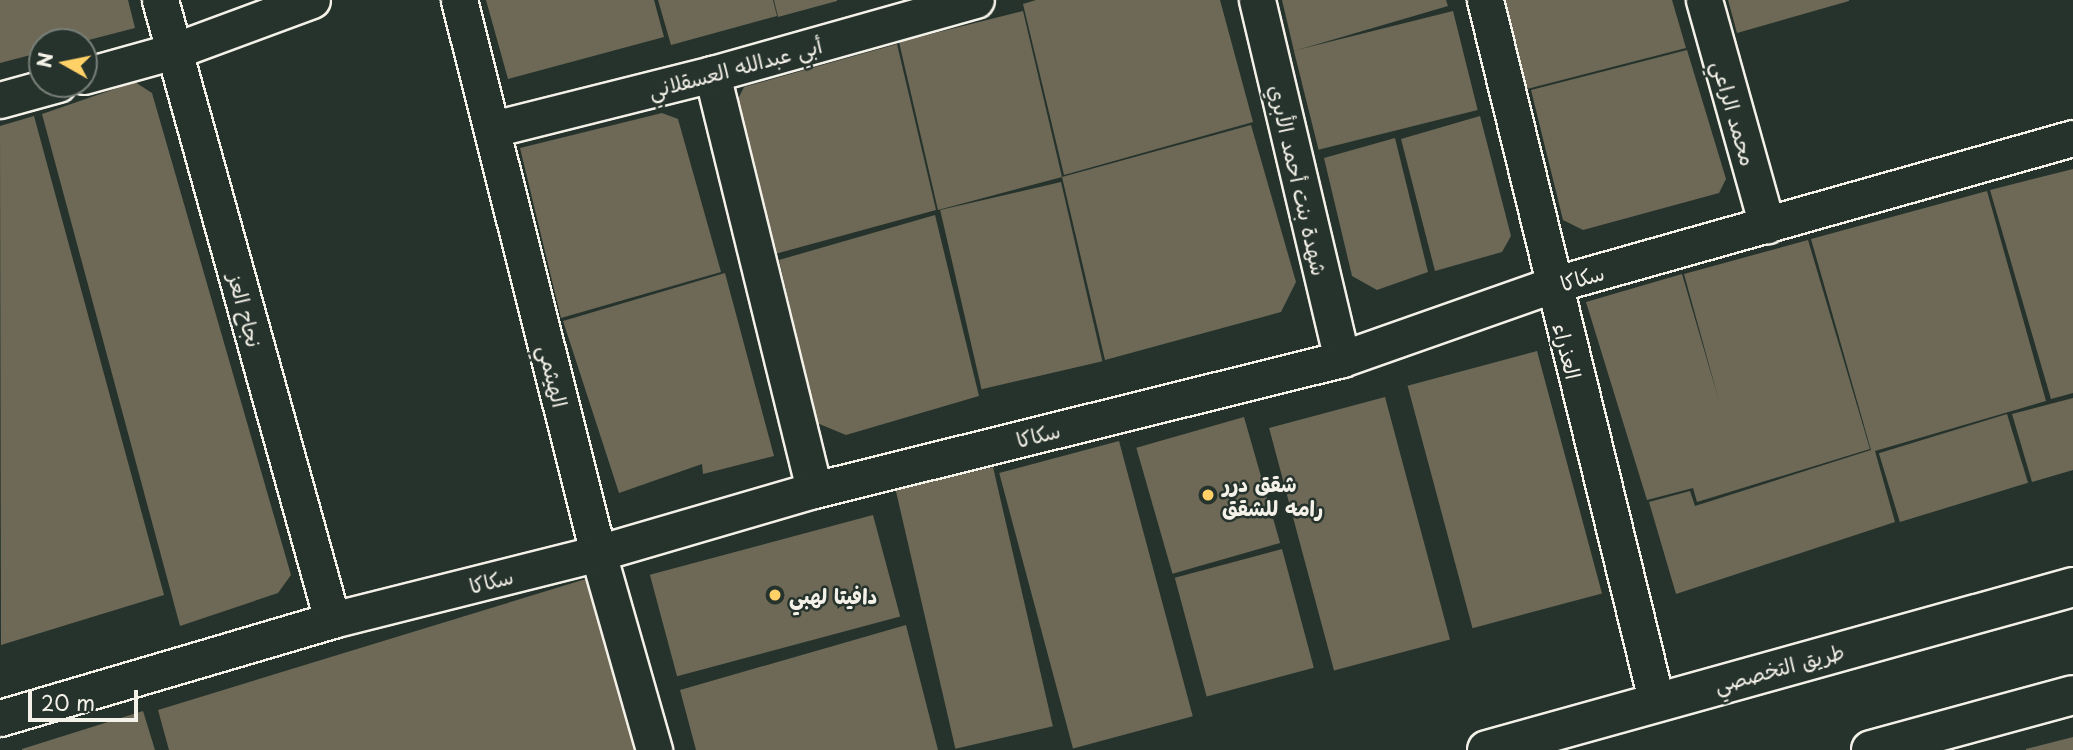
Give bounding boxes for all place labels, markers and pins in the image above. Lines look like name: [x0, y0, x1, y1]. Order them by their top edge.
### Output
place label: شقق درر رامه للشقق: [1222, 470, 1323, 520]
marker: شقق درر رامه للشقق: [1200, 487, 1216, 503]
place label: دافيتا لهبي: [789, 582, 877, 608]
marker: دافيتا لهبي: [767, 587, 783, 603]

